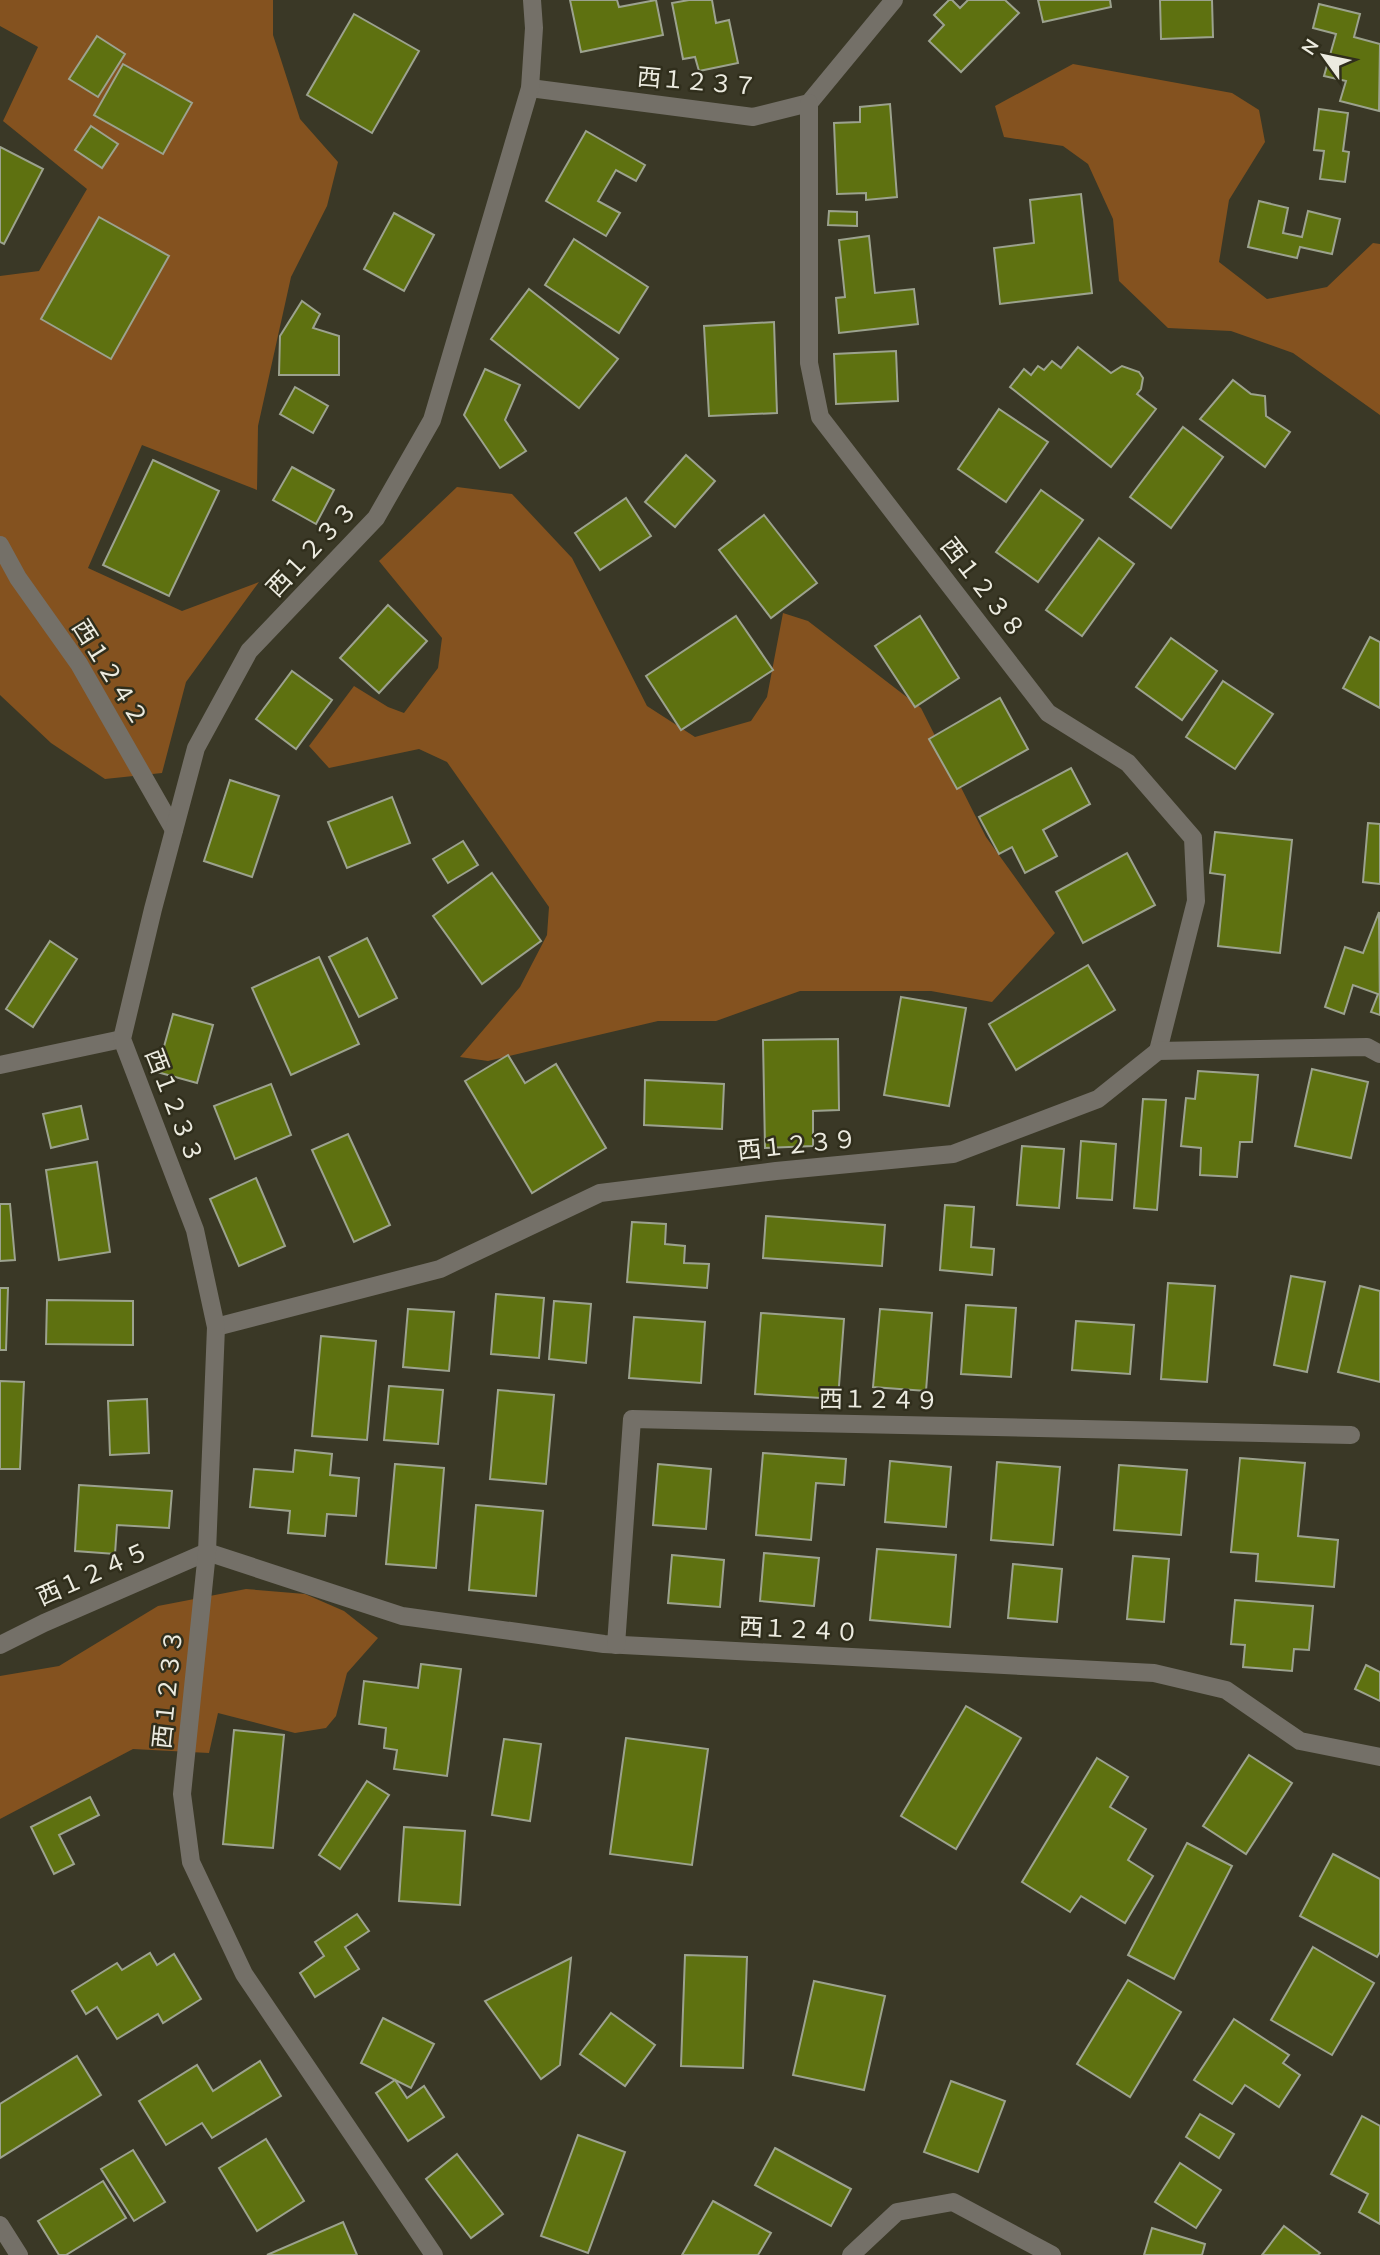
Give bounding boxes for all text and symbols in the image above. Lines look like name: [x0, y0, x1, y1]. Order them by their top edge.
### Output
north arrow: [1289, 21, 1359, 91]
text: N: [1296, 34, 1325, 60]
street label: 西１２３７: [636, 61, 758, 103]
street label: 西１２３３: [259, 494, 365, 604]
street label: 西１２３８: [933, 531, 1033, 645]
street label: 西１２４２: [65, 614, 155, 732]
street label: 西１２３３: [138, 1044, 210, 1168]
street label: 西１２３９: [736, 1123, 858, 1167]
street label: 西１２４９: [819, 1383, 939, 1417]
street label: 西１２４５: [32, 1535, 154, 1613]
street label: 西１２４０: [738, 1611, 860, 1649]
street label: 西１２３３: [146, 1628, 190, 1750]

